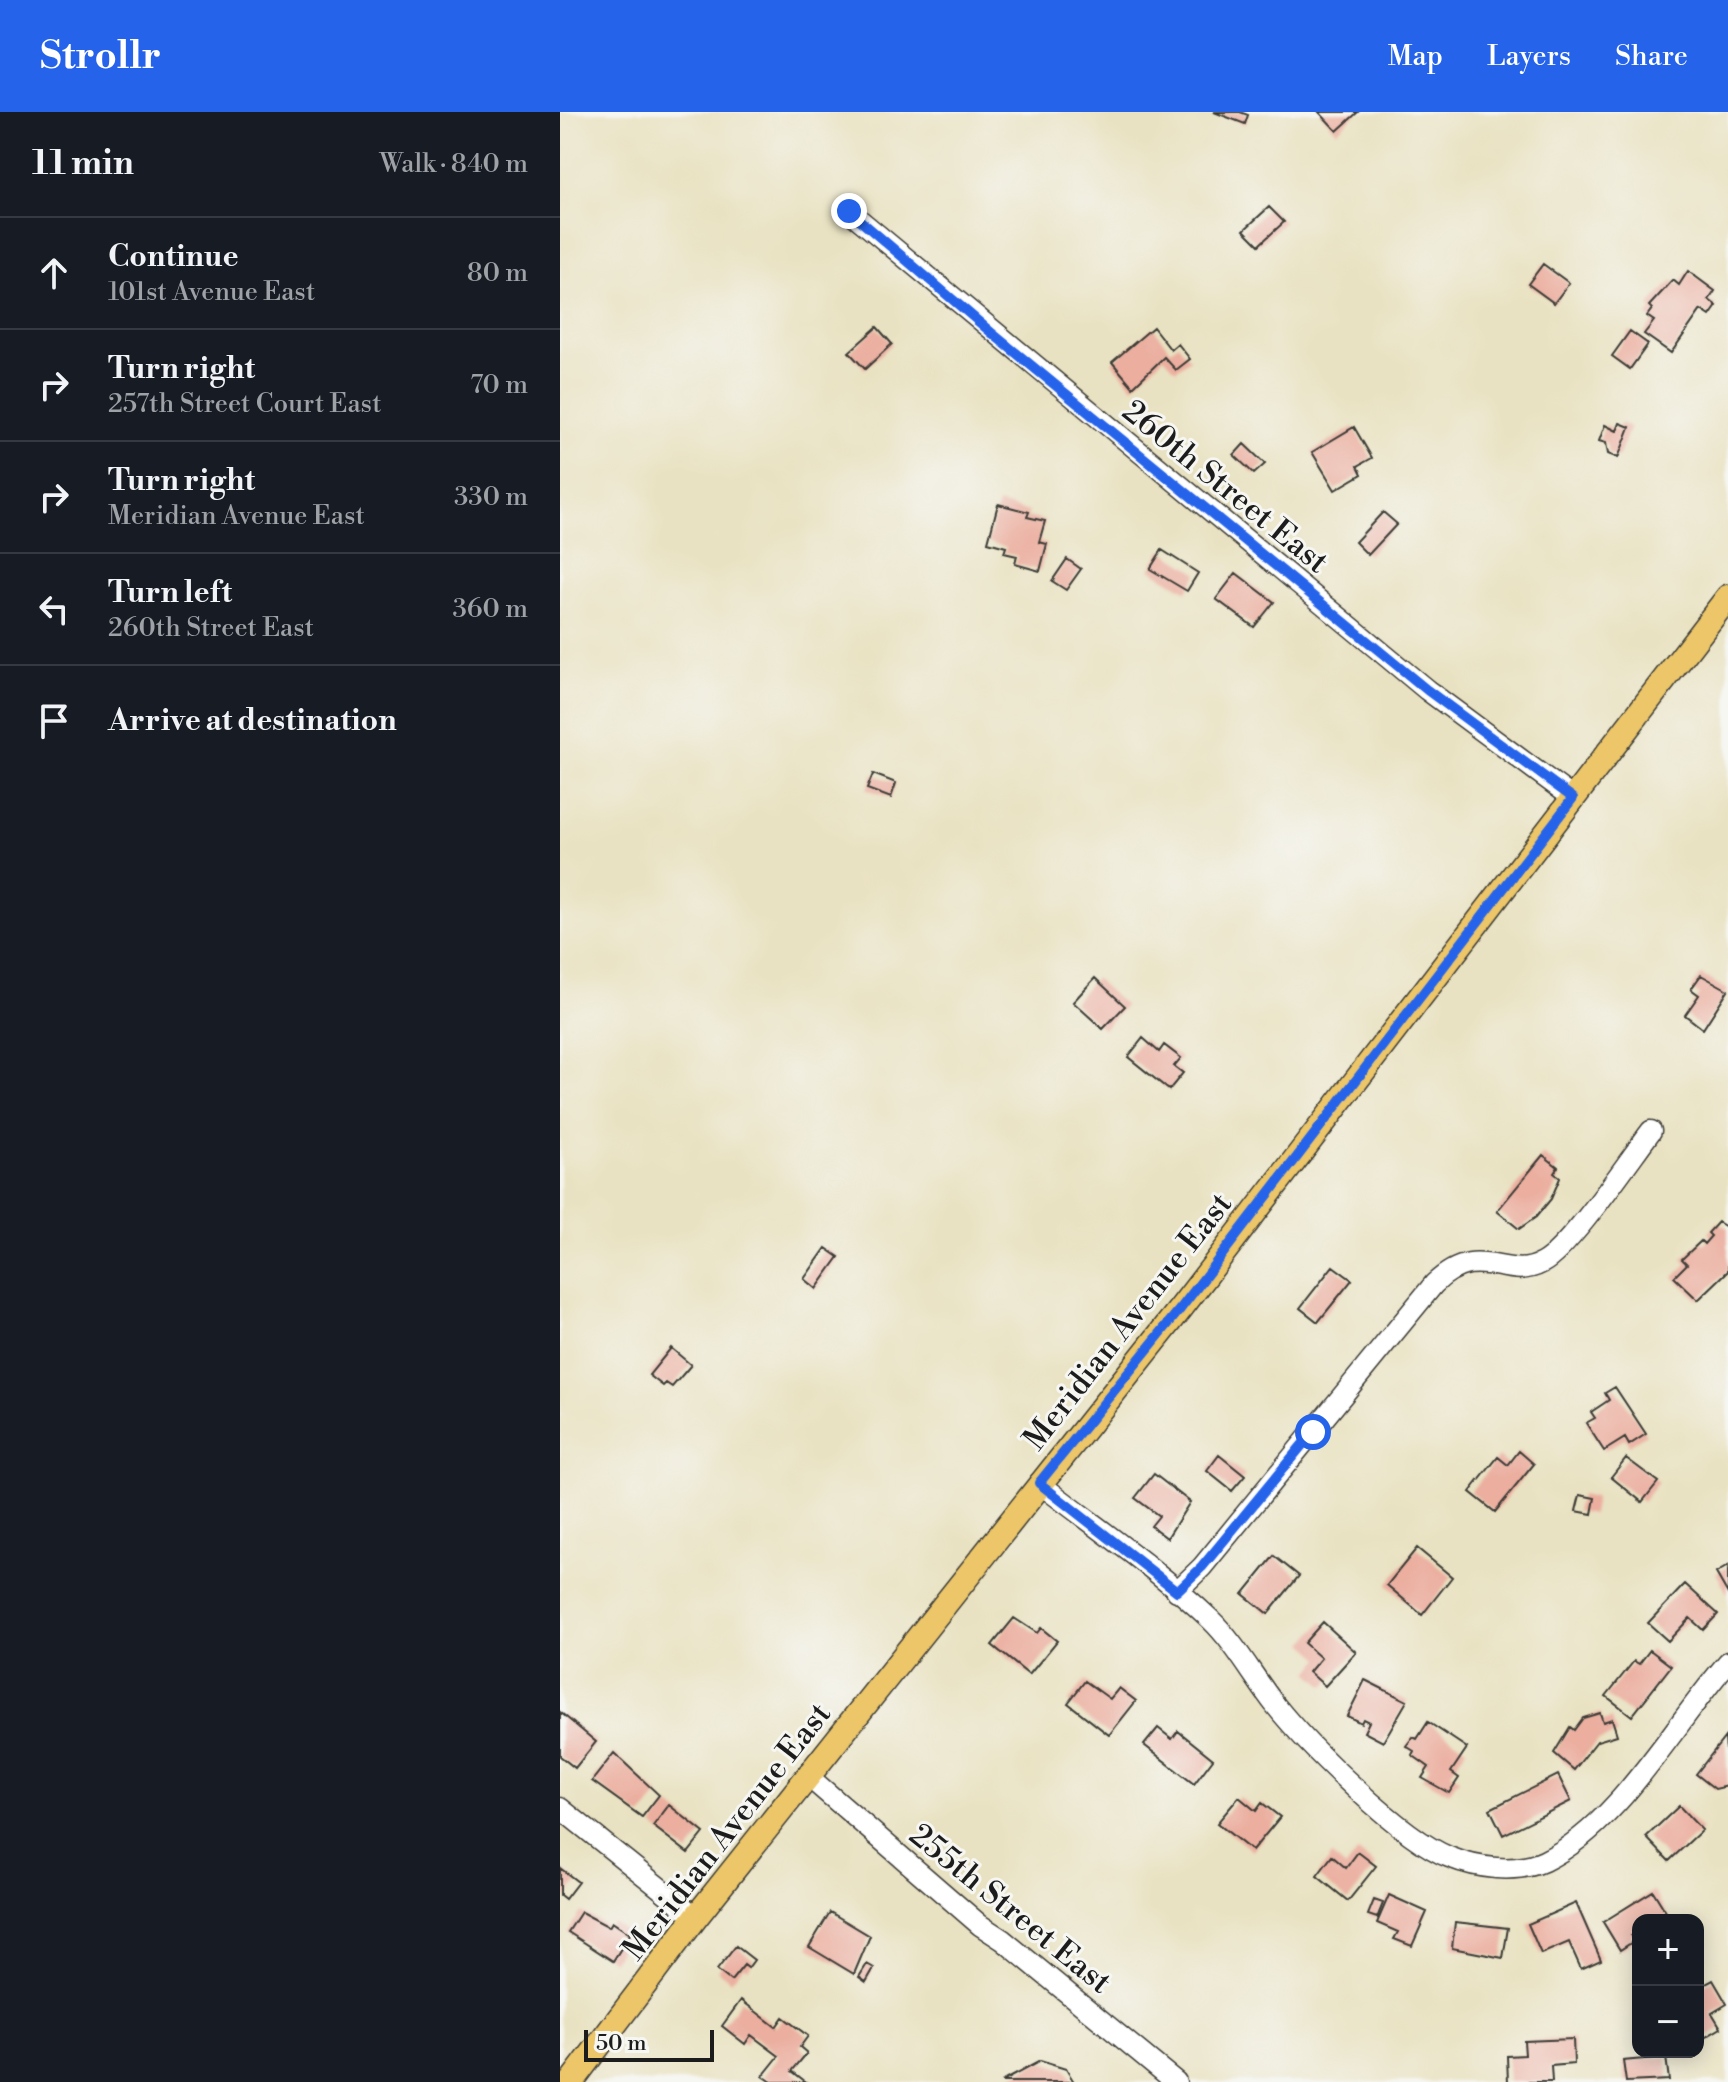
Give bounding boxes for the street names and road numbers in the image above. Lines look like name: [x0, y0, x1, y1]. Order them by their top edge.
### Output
street label: 260th Street East: [1114, 391, 1337, 582]
street label: Meridian Avenue East: [1015, 1185, 1241, 1458]
street label: Meridian Avenue East: [614, 1695, 840, 1968]
street label: 255th Street East: [901, 1815, 1119, 2002]

